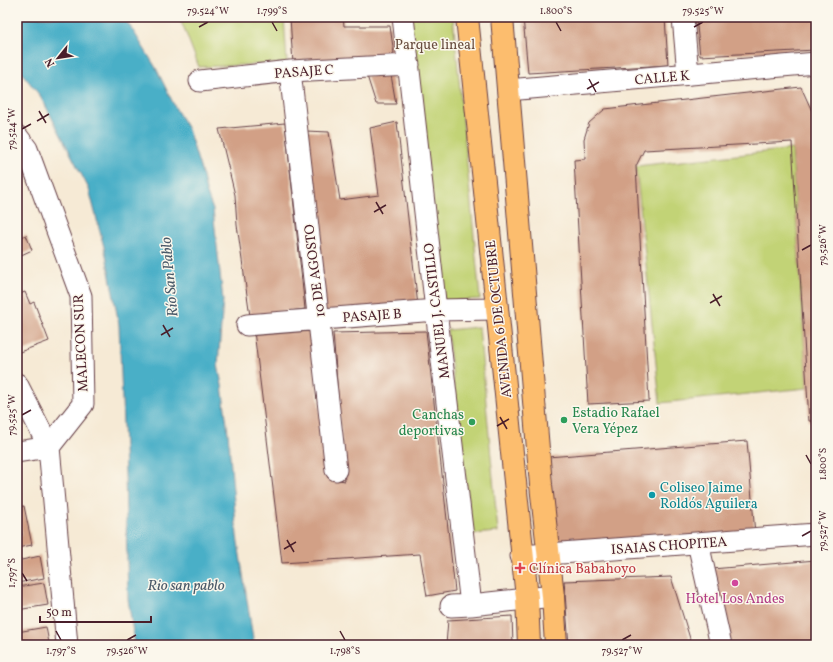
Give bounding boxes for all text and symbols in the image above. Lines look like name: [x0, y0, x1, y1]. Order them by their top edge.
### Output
text: 79.524°W: [187, 4, 229, 18]
text: 1.799°S: [257, 4, 287, 18]
text: 1.800°S: [540, 4, 572, 18]
text: 79.525°W: [682, 4, 724, 18]
park label: Parque lineal: [395, 36, 475, 55]
north arrow: [38, 38, 78, 78]
text: N: [42, 55, 59, 69]
street label: PASAJE C: [274, 61, 335, 84]
street label: CALLE K: [634, 67, 691, 90]
text: 79.524°W: [5, 108, 19, 150]
street label: 10 DE AGOSTO: [300, 223, 331, 318]
text: 79.526°W: [816, 224, 830, 266]
water label: Río San Pablo: [157, 236, 184, 318]
street label: AVENIDA 6 DE OCTUBRE: [482, 239, 517, 399]
street label: MANUEL J. CASTILLO: [420, 242, 455, 380]
street label: MALECON SUR: [69, 293, 94, 392]
street label: PASAJE B: [342, 305, 402, 328]
text: 79.525°W: [5, 394, 19, 436]
place label: Estadio Rafael Vera Yépez: [572, 404, 660, 439]
place label: Canchas deportivas: [399, 406, 464, 441]
marker: Estadio Rafael Vera Yépez: [559, 415, 569, 425]
marker: Canchas deportivas: [467, 417, 477, 427]
text: 1.800°S: [816, 448, 830, 480]
place label: Coliseo Jaime Roldós Aguilera: [660, 479, 758, 514]
marker: Coliseo Jaime Roldós Aguilera: [647, 490, 657, 500]
text: 79.527°W: [816, 510, 830, 552]
street label: ISAIAS CHOPITEA: [610, 533, 728, 560]
text: 1.797°S: [5, 558, 19, 588]
place label: Clínica Babahoyo: [529, 560, 636, 579]
marker: Clínica Babahoyo: [514, 562, 526, 574]
water label: Rio san pablo: [148, 576, 225, 597]
marker: Hotel Los Andes: [730, 578, 740, 588]
place label: Hotel Los Andes: [685, 590, 785, 609]
scale bar: [40, 598, 151, 624]
text: 50 m: [46, 605, 72, 621]
text: 1.797°S: [46, 644, 76, 658]
text: 79.526°W: [106, 644, 148, 658]
text: 1.798°S: [330, 644, 360, 658]
text: 79.527°W: [601, 644, 643, 658]

